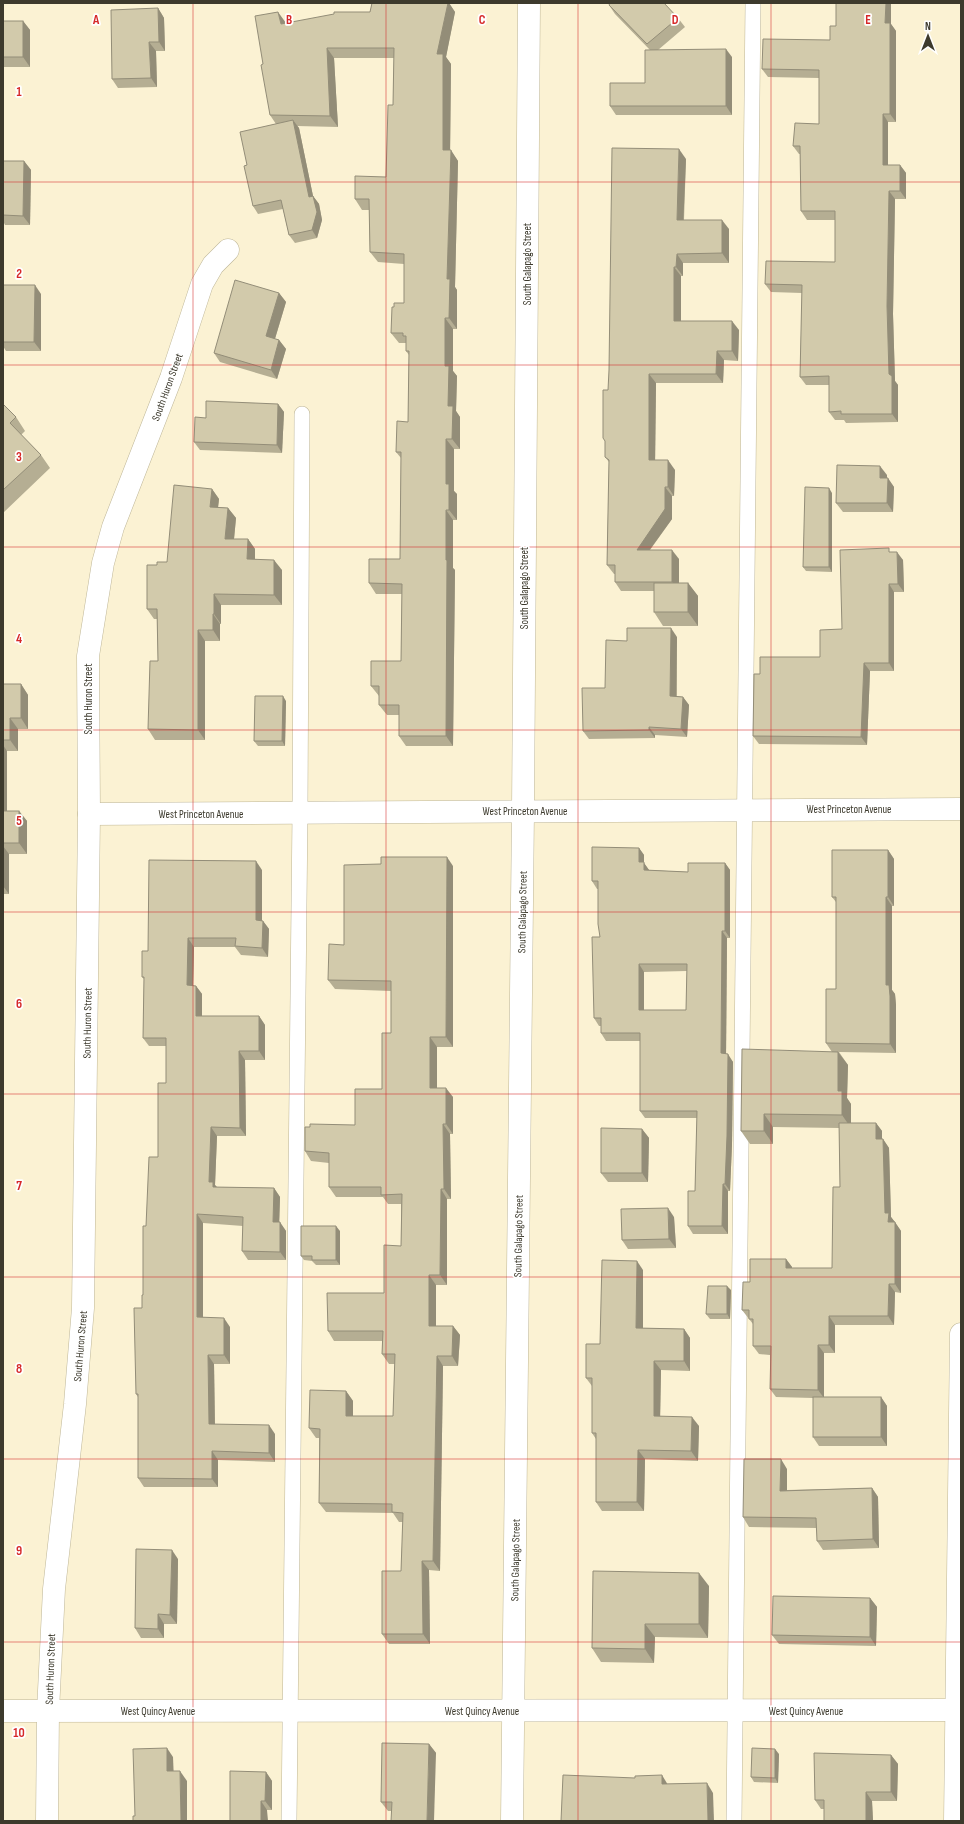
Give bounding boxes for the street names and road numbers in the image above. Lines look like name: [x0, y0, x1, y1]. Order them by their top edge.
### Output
street label: South Galapago Street: [521, 222, 534, 305]
street label: South Huron Street: [149, 351, 186, 423]
street label: South Galapago Street: [518, 546, 531, 629]
street label: South Huron Street: [82, 663, 95, 735]
street label: West Princeton Avenue: [807, 803, 891, 816]
street label: West Princeton Avenue: [483, 805, 567, 818]
street label: West Princeton Avenue: [159, 808, 243, 821]
street label: South Galapago Street: [515, 870, 530, 953]
street label: South Huron Street: [80, 987, 95, 1059]
street label: South Galapago Street: [511, 1194, 526, 1277]
street label: South Huron Street: [71, 1309, 90, 1382]
street label: South Galapago Street: [508, 1518, 523, 1601]
street label: South Huron Street: [43, 1633, 58, 1705]
street label: West Quincy Avenue: [121, 1705, 195, 1718]
street label: West Quincy Avenue: [445, 1705, 519, 1718]
street label: West Quincy Avenue: [769, 1705, 843, 1718]

